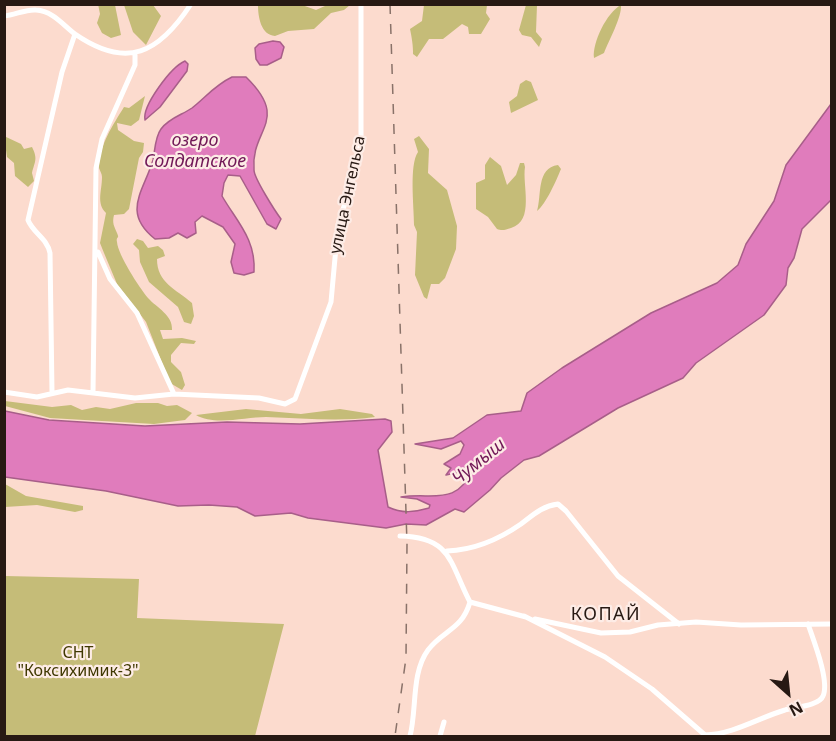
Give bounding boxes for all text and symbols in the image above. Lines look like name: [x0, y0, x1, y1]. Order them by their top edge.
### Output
water label: озеро Солдатское: [144, 130, 246, 172]
street label: улица Энгельса: [326, 134, 370, 256]
water label: Чумыш: [448, 434, 510, 490]
district label: КОПАЙ: [571, 604, 641, 626]
park label: СНТ "Коксихимик-3": [17, 643, 139, 681]
north arrow: [758, 663, 818, 723]
text: N: [785, 696, 807, 722]

